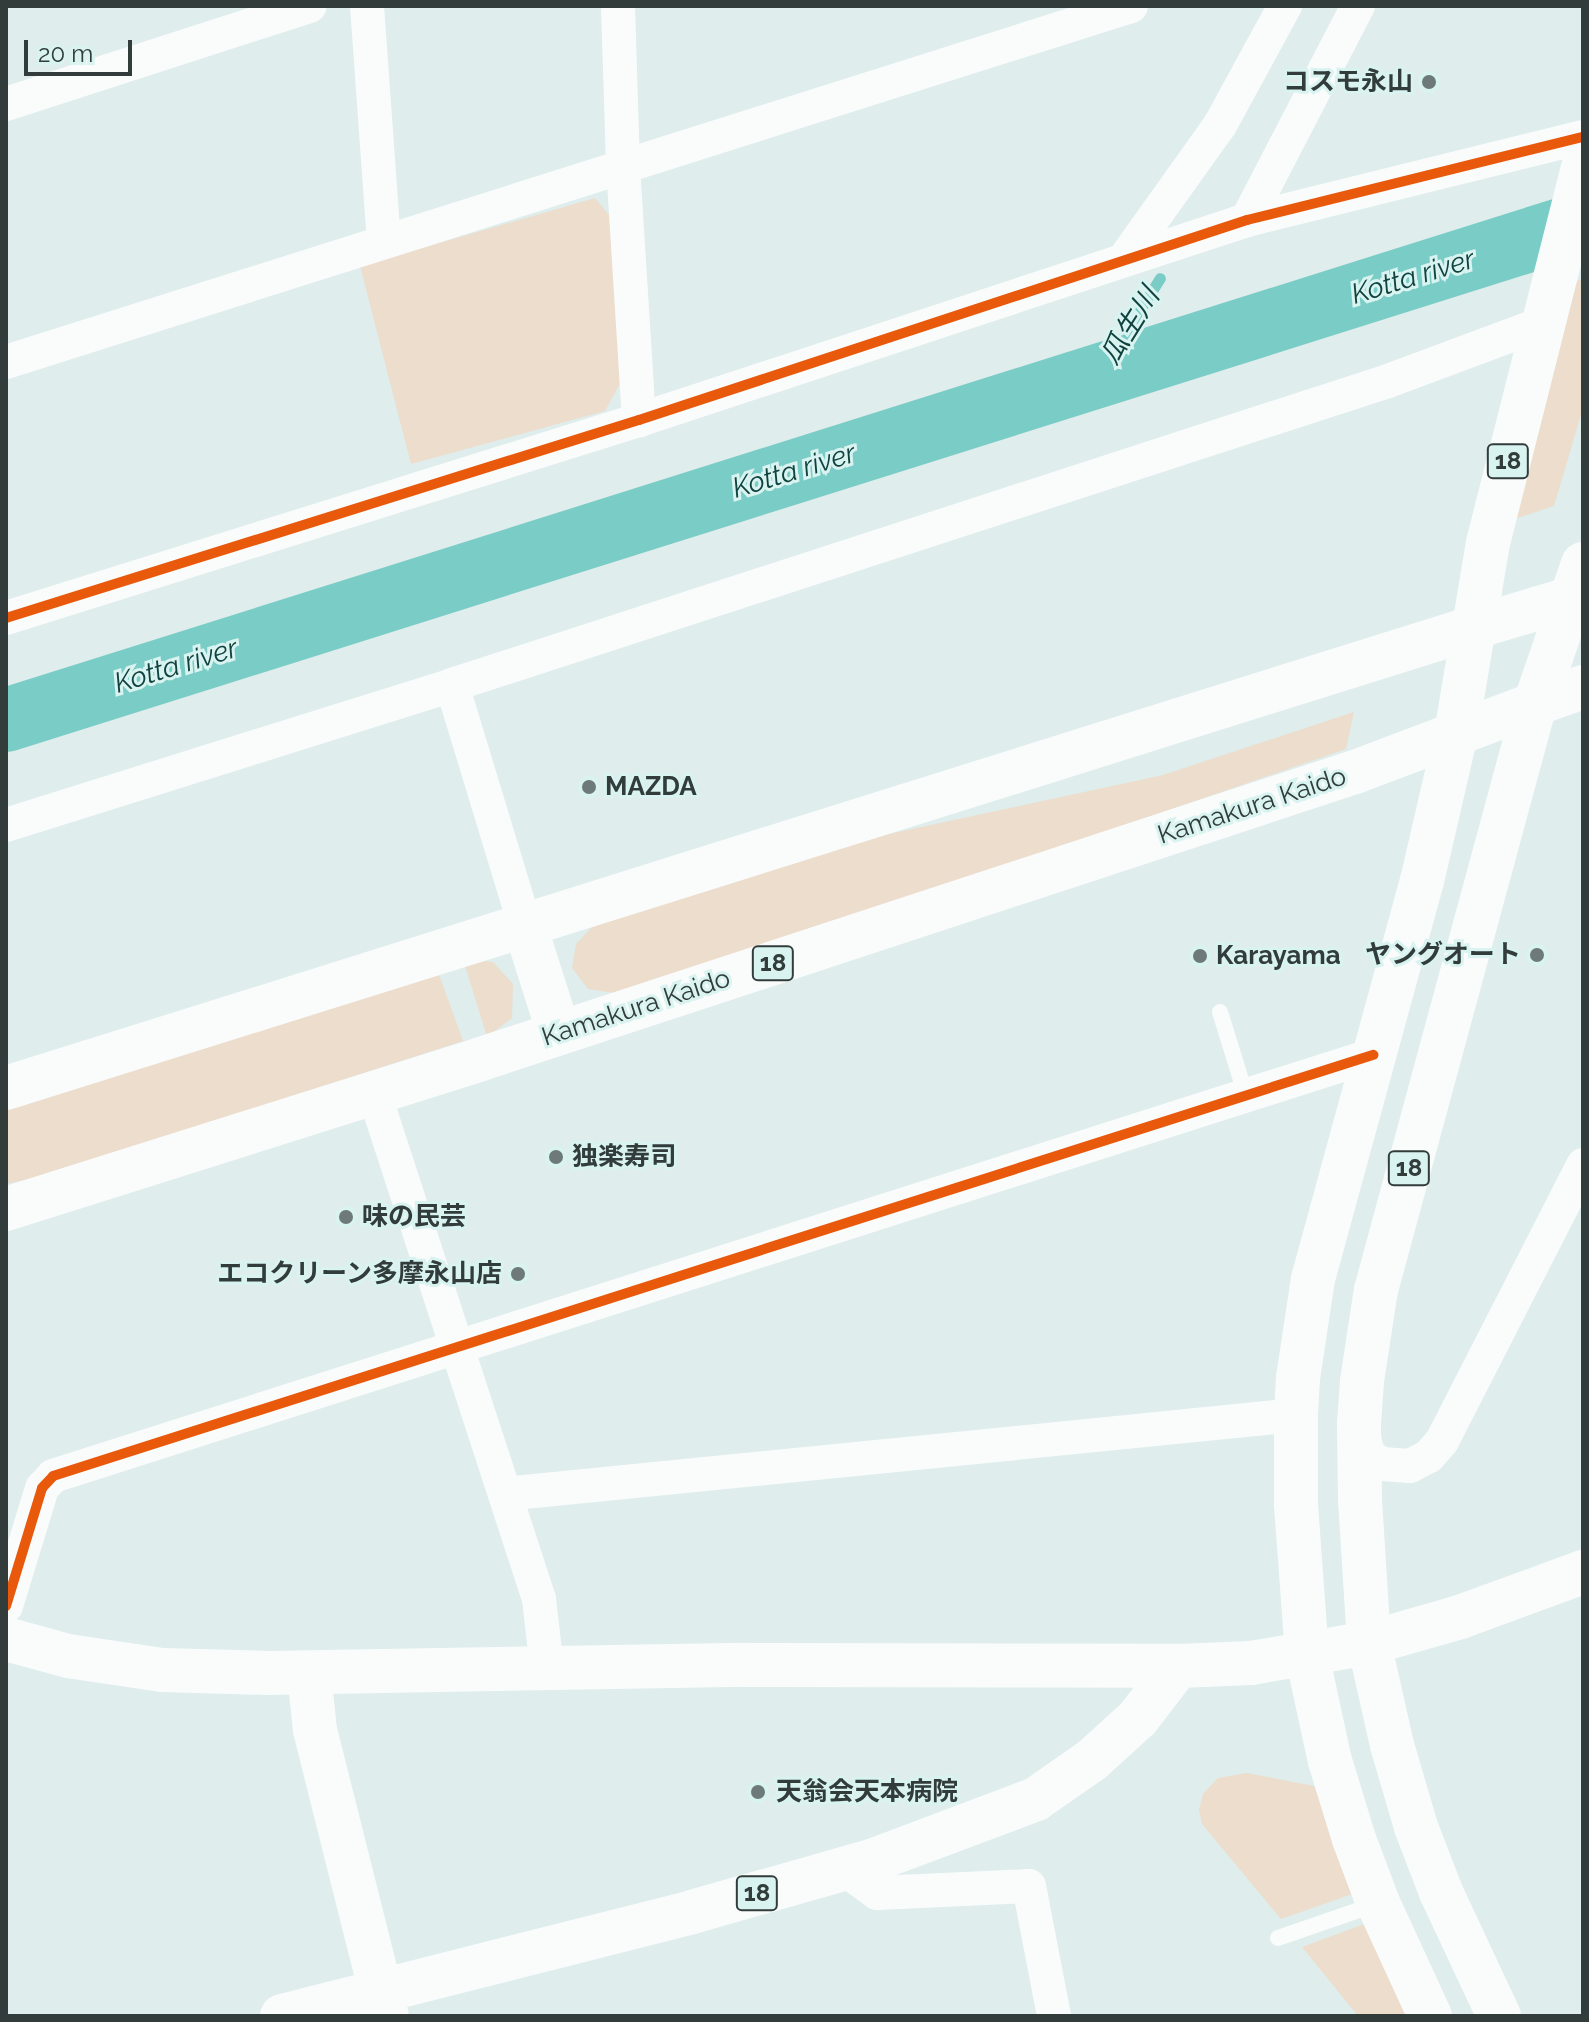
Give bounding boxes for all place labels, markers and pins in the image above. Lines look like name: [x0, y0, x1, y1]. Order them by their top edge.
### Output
place label: コスモ永山: [1283, 66, 1413, 98]
marker: コスモ永山: [1420, 73, 1438, 91]
place label: MAZDA: [605, 771, 697, 803]
marker: MAZDA: [580, 778, 598, 796]
place label: ヤングオート: [1365, 939, 1521, 971]
place label: Karayama: [1216, 940, 1341, 972]
marker: ヤングオート: [1528, 946, 1546, 964]
marker: Karayama: [1191, 947, 1209, 965]
place label: 独楽寿司: [572, 1141, 676, 1173]
marker: 独楽寿司: [547, 1148, 565, 1166]
place label: 味の民芸: [362, 1201, 466, 1233]
marker: 味の民芸: [337, 1208, 355, 1226]
place label: エコクリーン多摩永山店: [216, 1258, 502, 1290]
marker: エコクリーン多摩永山店: [509, 1265, 527, 1283]
place label: 天翁会天本病院: [776, 1776, 958, 1808]
marker: 天翁会天本病院: [747, 1781, 769, 1803]

